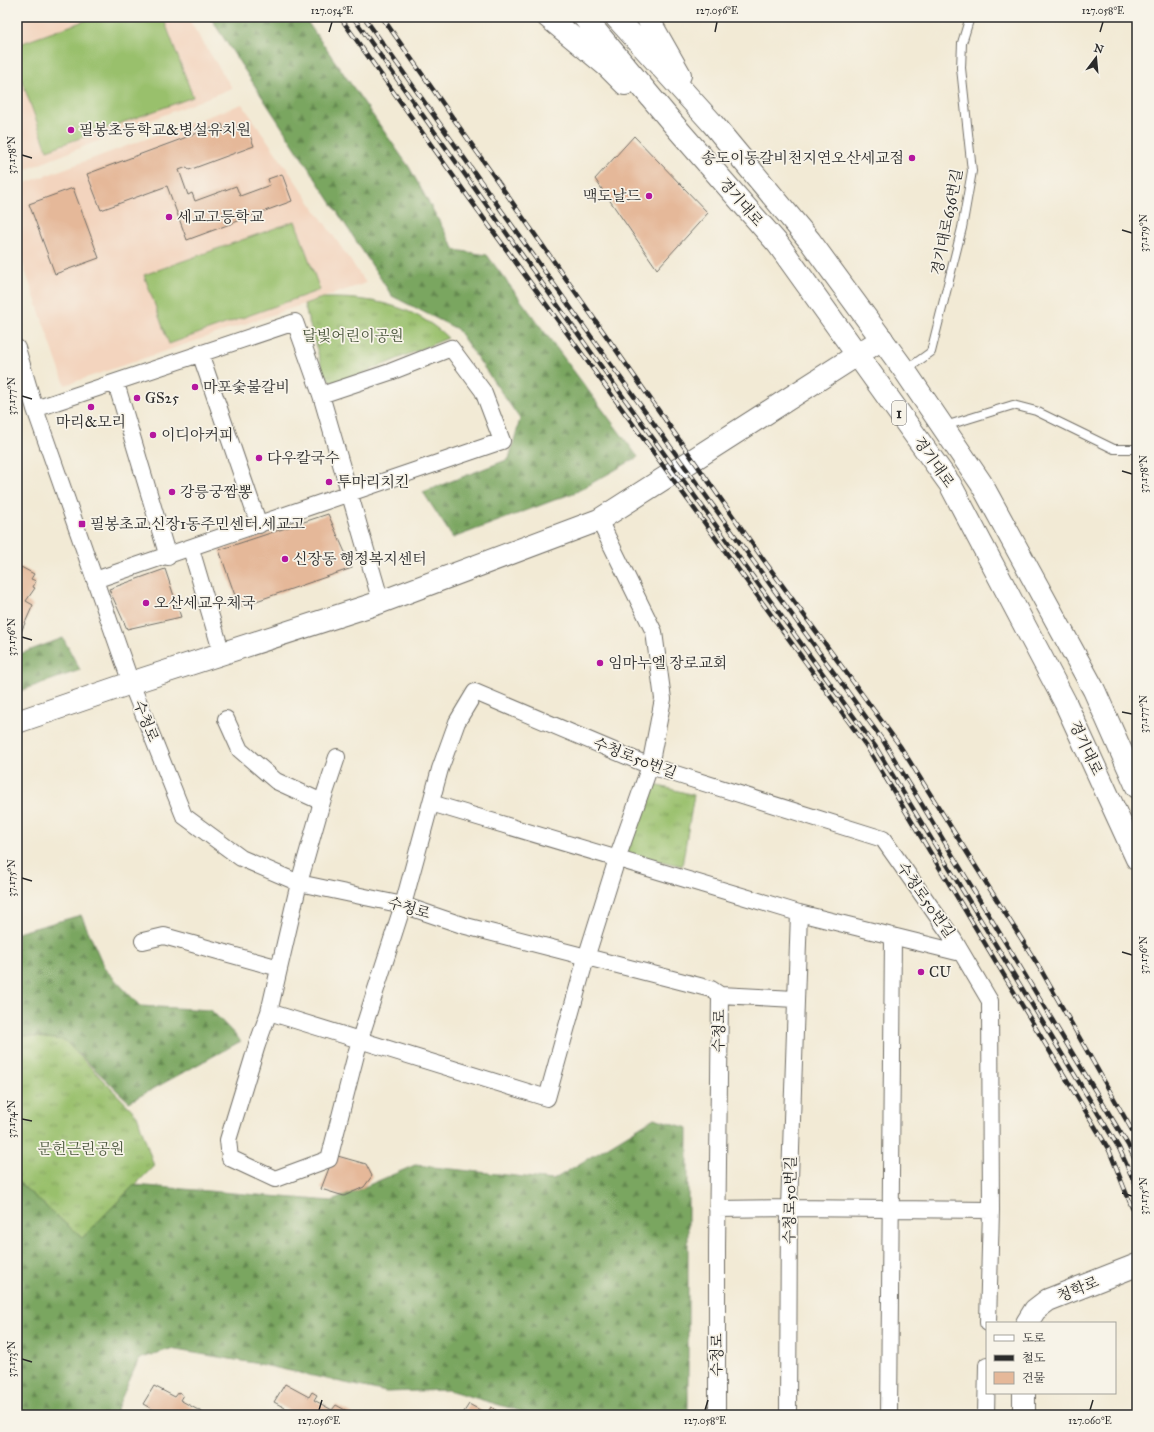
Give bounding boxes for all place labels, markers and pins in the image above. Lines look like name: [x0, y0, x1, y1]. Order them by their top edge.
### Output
place label: 필봉초등학교&병설유치원: [79, 121, 251, 139]
marker: 필봉초등학교&병설유치원: [66, 125, 76, 135]
place label: 송도이동갈비천지연오산세교점: [701, 149, 904, 167]
marker: 송도이동갈비천지연오산세교점: [907, 153, 917, 163]
place label: 맥도날드: [583, 187, 642, 205]
marker: 맥도날드: [644, 191, 654, 201]
place label: 세교고등학교: [177, 208, 264, 226]
marker: 세교고등학교: [164, 212, 174, 222]
place label: 마포숯불갈비: [203, 378, 290, 396]
marker: 마포숯불갈비: [190, 382, 200, 392]
place label: GS25: [145, 389, 179, 407]
marker: GS25: [132, 393, 142, 403]
marker: 마리&모리: [86, 402, 96, 412]
place label: 마리&모리: [56, 413, 126, 431]
place label: 이디아커피: [161, 426, 233, 444]
marker: 이디아커피: [148, 430, 158, 440]
place label: 다우칼국수: [267, 449, 340, 467]
marker: 다우칼국수: [254, 453, 264, 463]
place label: 투마리치킨: [337, 473, 409, 491]
marker: 투마리치킨: [324, 477, 334, 487]
place label: 강릉궁짬뽕: [180, 483, 253, 501]
marker: 강릉궁짬뽕: [167, 487, 177, 497]
place label: 필봉초교.신장1동주민센터.세교고: [90, 515, 306, 533]
marker: 필봉초교.신장1동주민센터.세교고: [77, 519, 87, 529]
place label: 신장동 행정복지센터: [293, 550, 427, 568]
marker: 신장동 행정복지센터: [280, 554, 290, 564]
place label: 오산세교우체국: [154, 594, 256, 612]
marker: 오산세교우체국: [141, 598, 151, 608]
place label: 임마누엘 장로교회: [608, 654, 727, 672]
marker: 임마누엘 장로교회: [595, 658, 605, 668]
place label: CU: [929, 963, 951, 981]
marker: CU: [916, 967, 926, 977]

